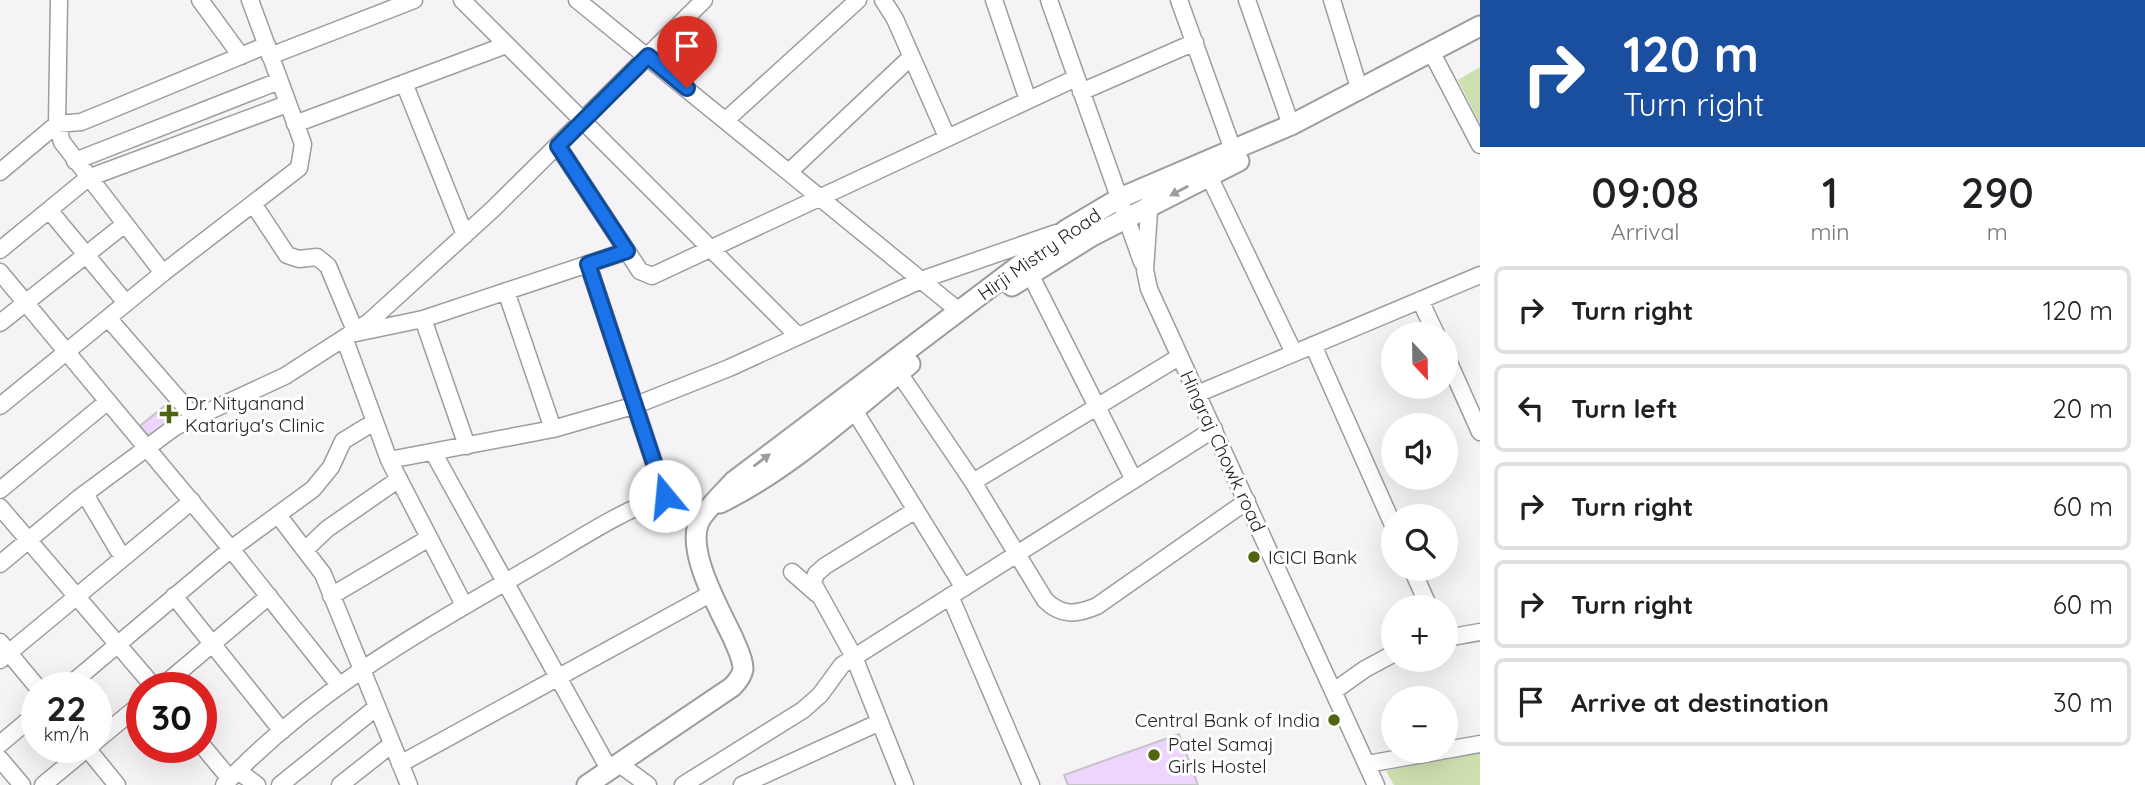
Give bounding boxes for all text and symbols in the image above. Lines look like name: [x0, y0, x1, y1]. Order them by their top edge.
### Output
pin: [657, 16, 717, 88]
text: 120 m: [1623, 23, 1759, 84]
icon: arrive: [668, 27, 706, 65]
icon: right: [1508, 28, 1599, 119]
text: Turn right: [1623, 84, 1764, 124]
text: 09:08: [1591, 166, 1699, 219]
text: 1: [1822, 166, 1838, 219]
text: 290: [1961, 166, 2034, 219]
one-way arrow: [1169, 186, 1189, 197]
street label: Hirji Mistry Road: [973, 203, 1105, 305]
text: Arrival: [1611, 217, 1680, 246]
text: min: [1810, 217, 1850, 246]
text: m: [1987, 217, 2008, 246]
icon: right: [1512, 291, 1550, 329]
text: Turn right: [1571, 294, 1693, 327]
text: 120 m: [2043, 294, 2113, 327]
north arrow: [1381, 322, 1458, 399]
map controls: [1381, 322, 1458, 763]
street label: Hingraj Chowk road: [1175, 367, 1271, 535]
icon: left: [1512, 389, 1550, 427]
place label: Dr. Nityanand Katariya's Clinic: [185, 391, 325, 437]
text: Turn left: [1571, 392, 1678, 425]
text: 20 m: [2052, 392, 2113, 425]
marker: Dr. Nityanand Katariya's Clinic: [159, 404, 179, 424]
button: sound: [1381, 413, 1458, 490]
one-way arrow: [753, 453, 771, 467]
position arrow: [628, 459, 702, 533]
icon: right: [1512, 487, 1550, 525]
text: Turn right: [1571, 490, 1693, 523]
text: 60 m: [2053, 490, 2113, 523]
button: search: [1381, 504, 1458, 581]
place label: ICICI Bank: [1268, 545, 1357, 569]
marker: ICICI Bank: [1246, 549, 1262, 565]
icon: right: [1512, 585, 1550, 623]
text: Turn right: [1571, 588, 1693, 621]
text: 60 m: [2053, 588, 2113, 621]
button: +: [1381, 595, 1458, 672]
speed limit sign: 30: [126, 672, 217, 763]
icon: arrive: [1512, 683, 1550, 721]
text: 22: [47, 686, 86, 730]
button: −: [1381, 686, 1458, 763]
text: Arrive at destination: [1571, 686, 1829, 719]
text: 30 m: [2053, 686, 2113, 719]
place label: Central Bank of India: [1135, 708, 1320, 732]
marker: Central Bank of India: [1326, 712, 1342, 728]
text: km/h: [44, 723, 89, 746]
place label: Patel Samaj Girls Hostel: [1168, 732, 1274, 778]
marker: Patel Samaj Girls Hostel: [1146, 747, 1162, 763]

